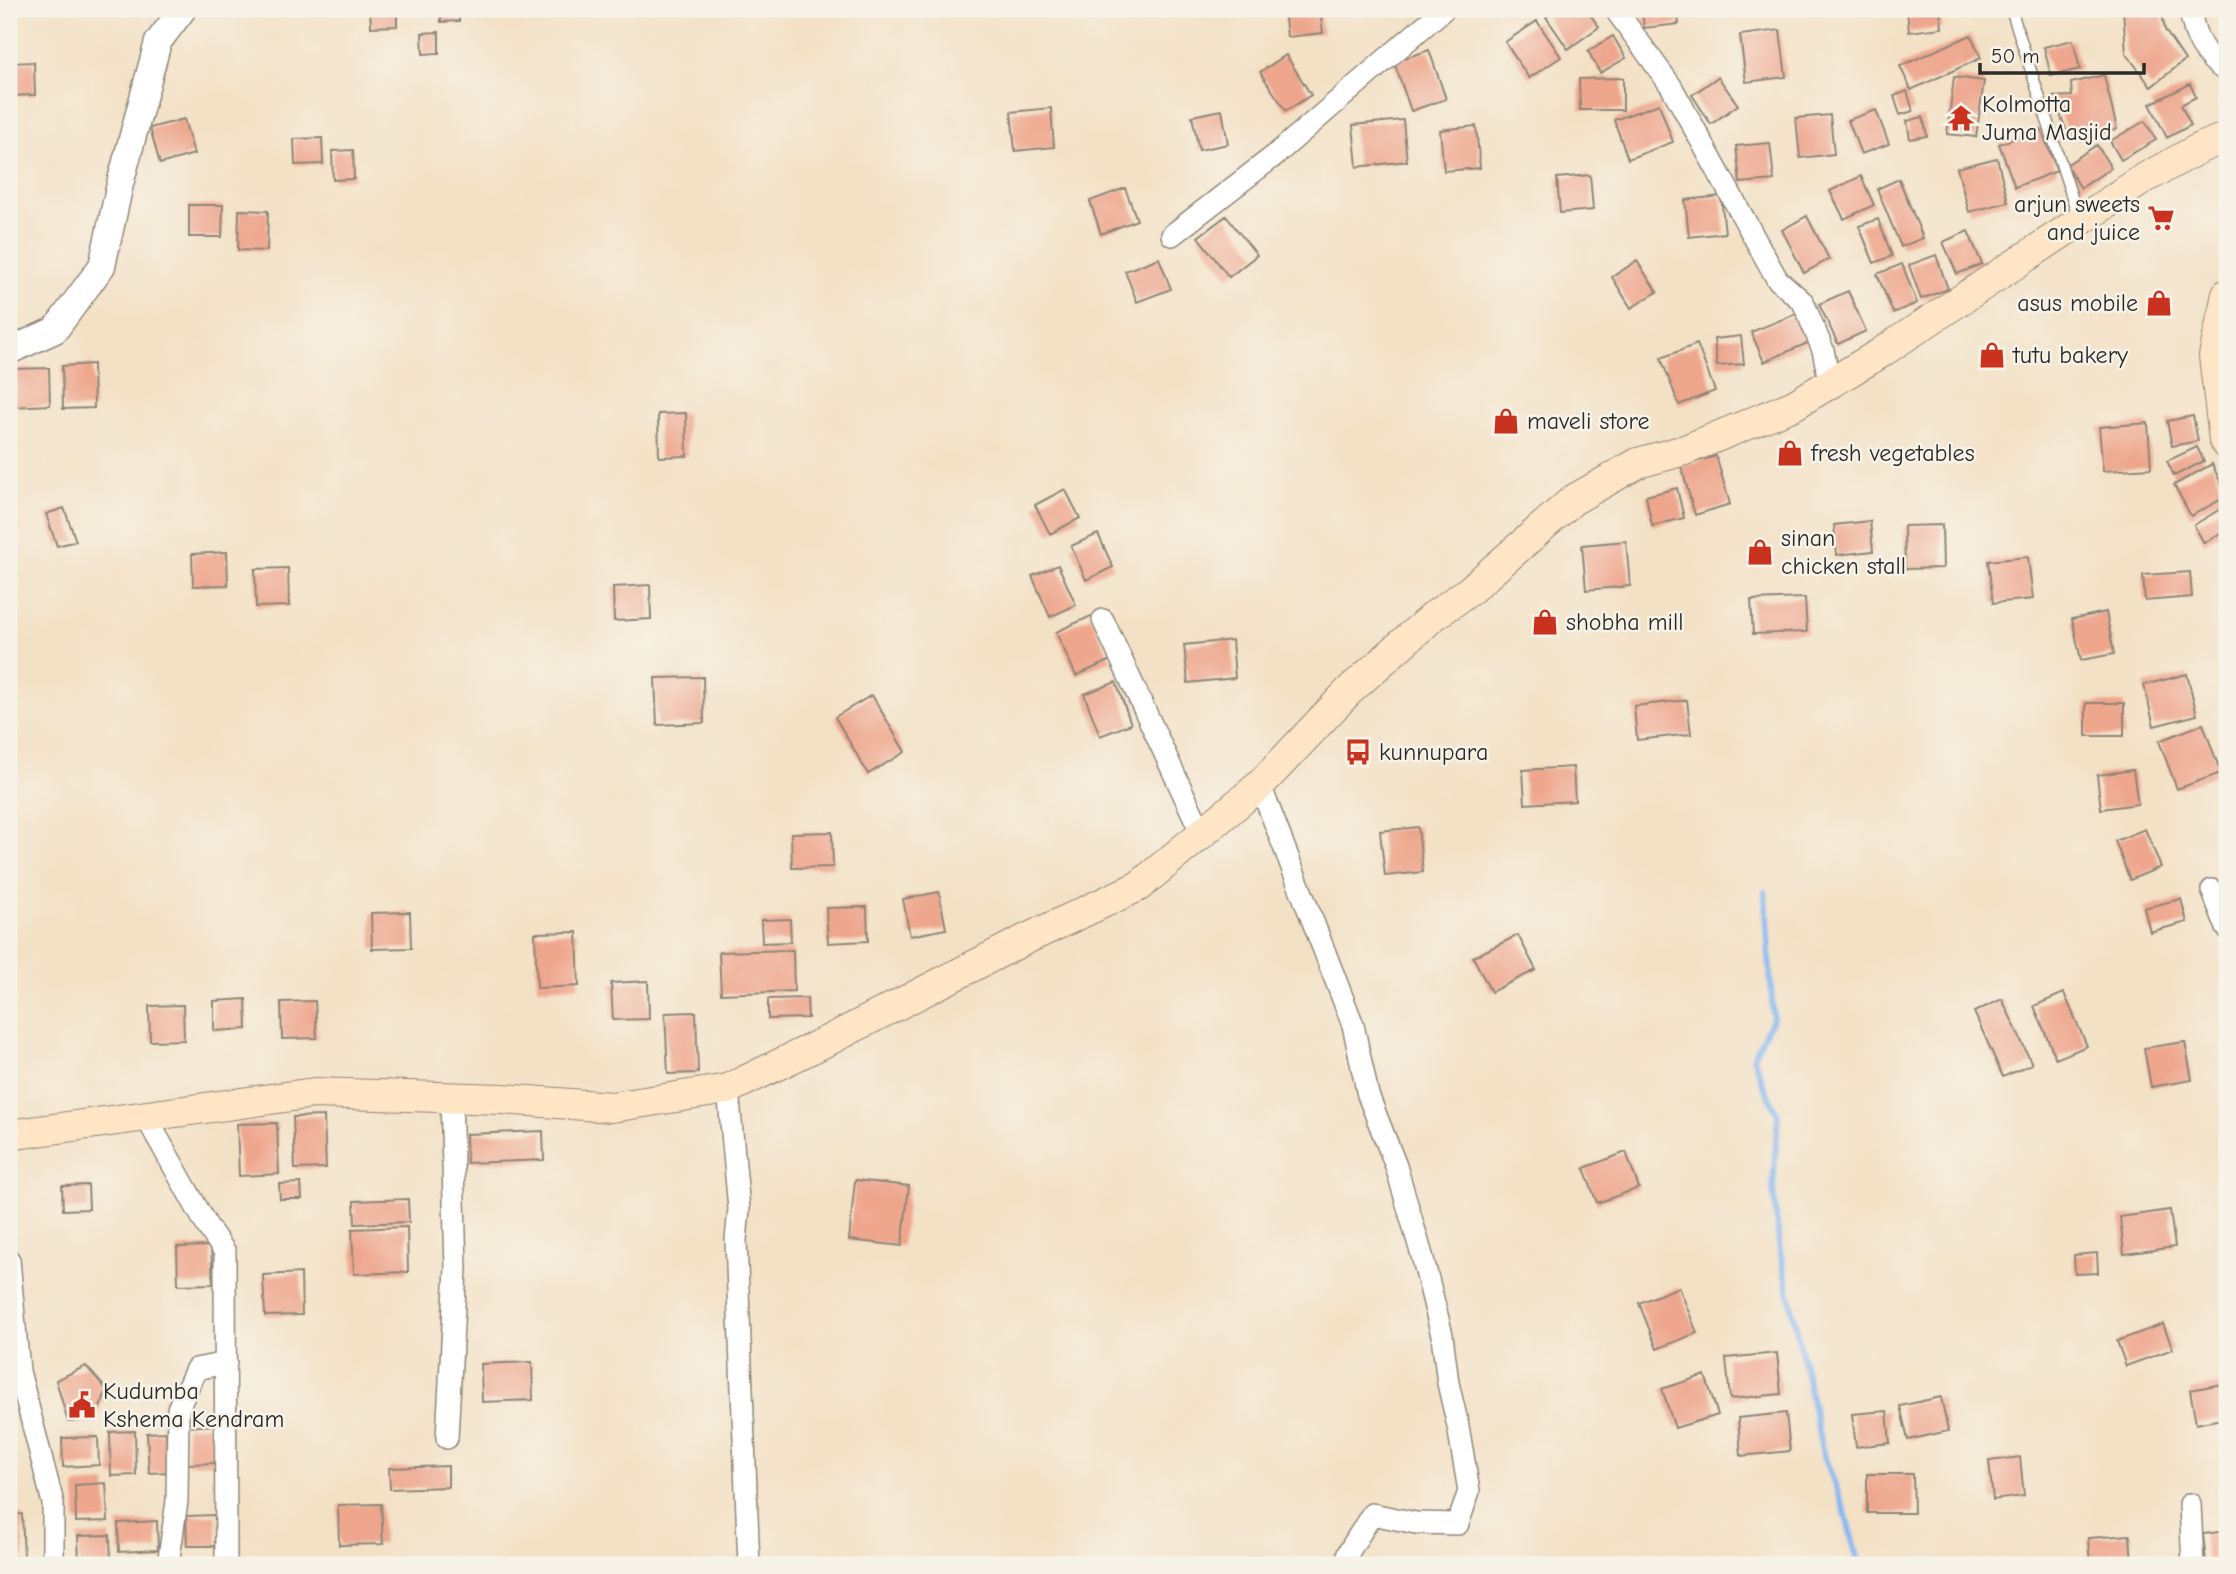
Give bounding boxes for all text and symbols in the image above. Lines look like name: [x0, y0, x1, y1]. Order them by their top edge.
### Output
scale bar: [1980, 32, 2145, 76]
text: 50 m: [1991, 44, 2040, 68]
place label: Kolmotta Juma Masjid: [1982, 90, 2112, 146]
temple icon: Kolmotta Juma Masjid: [1946, 103, 1976, 133]
place label: arjun sweets and juice: [2014, 190, 2140, 246]
supermarket icon: arjun sweets and juice: [2146, 203, 2176, 233]
shop icon: asus mobile: [2144, 288, 2174, 318]
place label: asus mobile: [2017, 289, 2138, 317]
shop icon: tutu bakery: [1977, 340, 2007, 370]
place label: tutu bakery: [2012, 341, 2128, 369]
shop icon: maveli store: [1491, 406, 1521, 436]
place label: maveli store: [1527, 407, 1649, 435]
shop icon: fresh vegetables: [1775, 438, 1805, 468]
place label: fresh vegetables: [1810, 439, 1975, 467]
place label: sinan chicken stall: [1781, 524, 1906, 580]
shop icon: sinan chicken stall: [1745, 537, 1775, 567]
shop icon: shobha mill: [1530, 607, 1560, 637]
place label: shobha mill: [1566, 608, 1683, 636]
bus stop icon: kunnupara: [1343, 737, 1373, 767]
place label: kunnupara: [1379, 738, 1488, 766]
place label: Kudumba Kshema Kendram: [103, 1377, 284, 1433]
public building icon: Kudumba Kshema Kendram: [67, 1390, 97, 1420]

